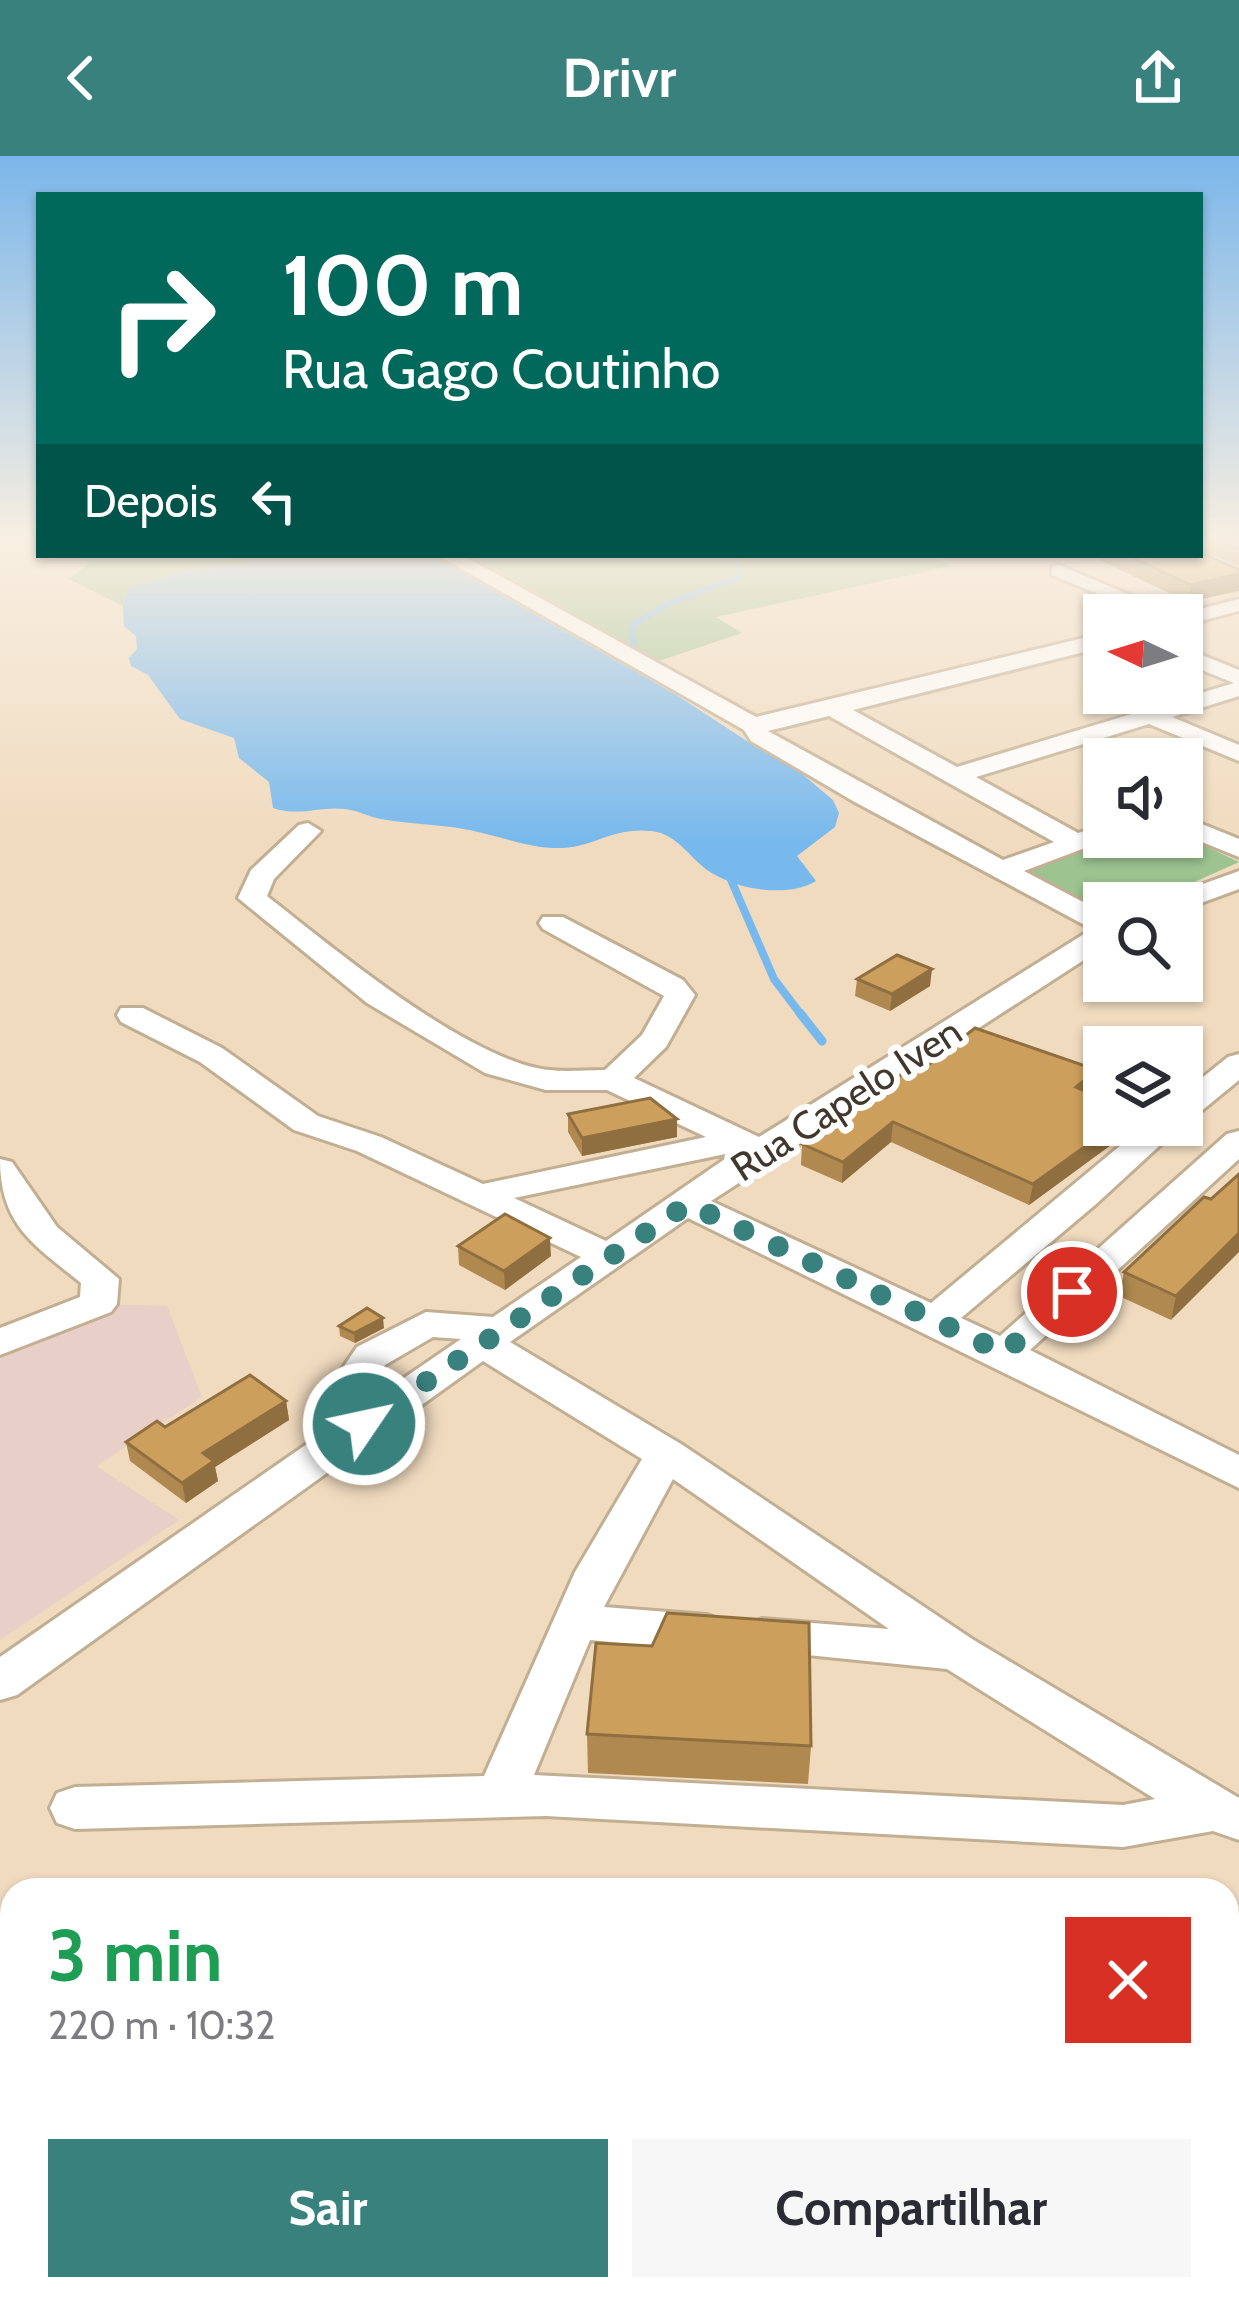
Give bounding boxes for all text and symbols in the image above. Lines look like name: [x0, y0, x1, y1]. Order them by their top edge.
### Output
icon: back: [48, 45, 114, 111]
text: Drivr: [563, 45, 676, 111]
icon: share: [1125, 45, 1191, 111]
text: 100 m: [282, 234, 524, 336]
icon: right: [84, 240, 240, 396]
text: Rua Gago Coutinho: [282, 336, 721, 402]
icon: left: [241, 468, 307, 534]
text: Depois: [84, 474, 217, 528]
north arrow: [1083, 594, 1203, 714]
map controls: [1083, 594, 1203, 1146]
button: sound: [1083, 738, 1203, 858]
button: search: [1083, 882, 1203, 1002]
street label: Rua Capelo Iven: [722, 1007, 970, 1191]
button: layers: [1083, 1026, 1203, 1146]
pin: [1021, 1241, 1123, 1343]
icon: arrive: [1039, 1259, 1105, 1325]
position arrow: [301, 1361, 427, 1487]
text: 3 min: [48, 1912, 223, 1999]
button: close: [1065, 1917, 1191, 2043]
text: 220 m · 10:32: [48, 2001, 276, 2049]
button: Sair: [48, 2139, 608, 2277]
button: Compartilhar: [632, 2139, 1191, 2277]

